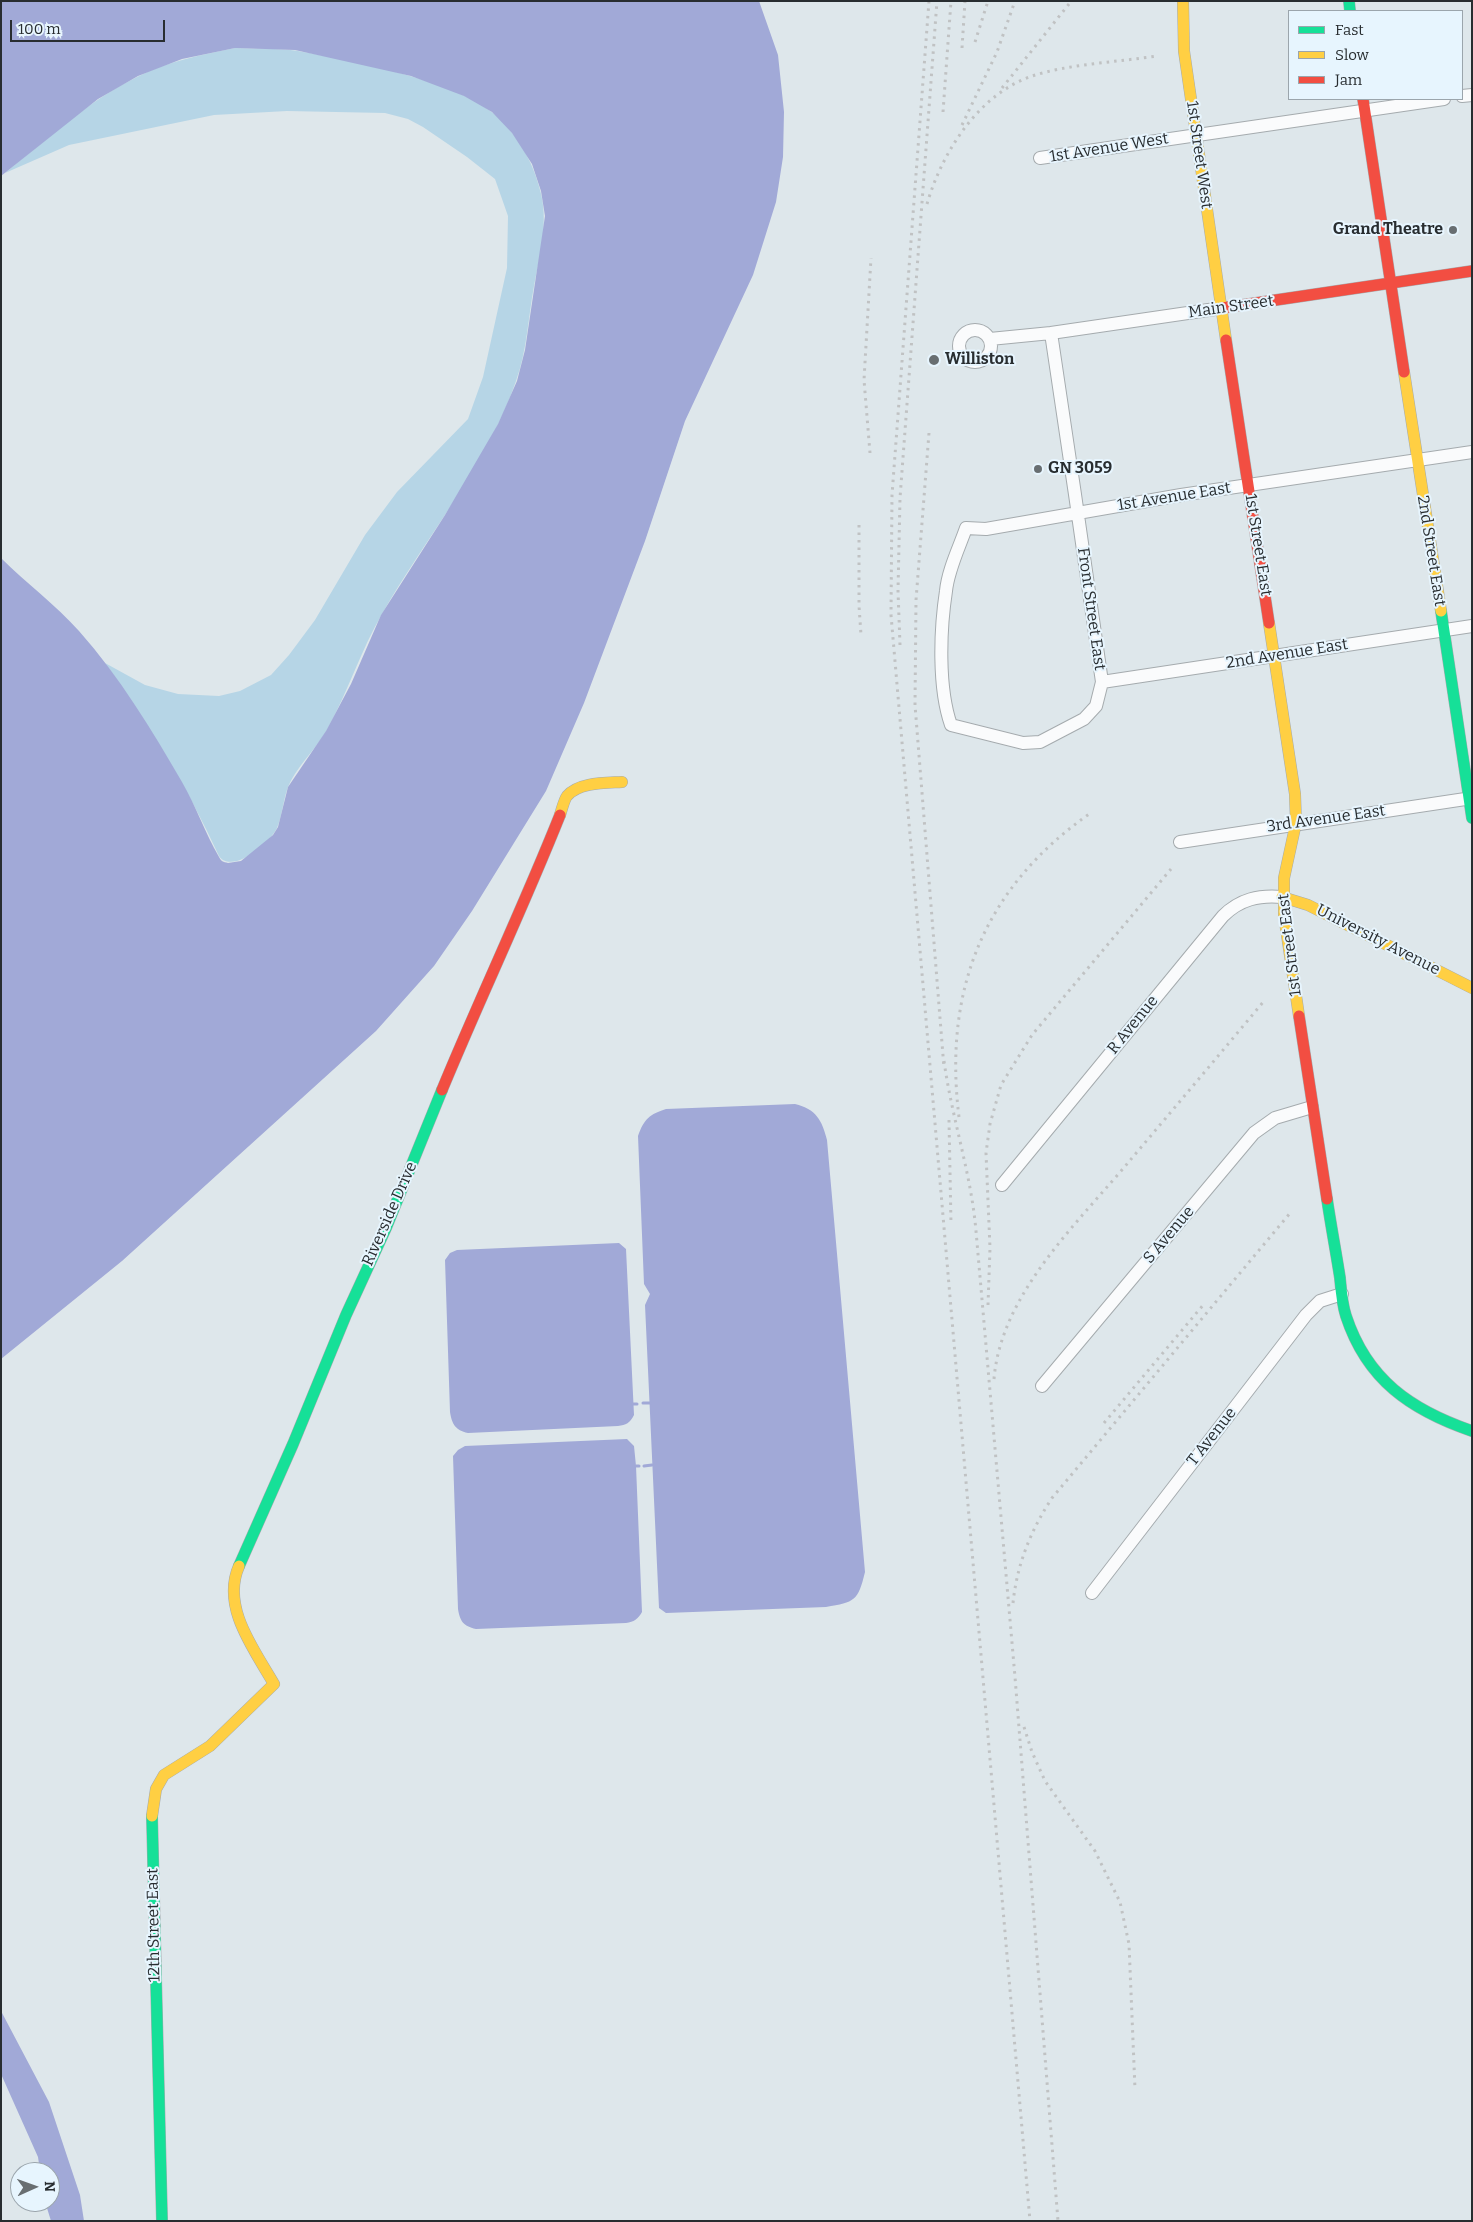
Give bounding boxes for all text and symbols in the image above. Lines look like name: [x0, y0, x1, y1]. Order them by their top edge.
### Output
scale bar: [12, 10, 168, 42]
legend: [1288, 10, 1463, 100]
text: 100 m: [18, 20, 61, 38]
text: Fast: [1335, 21, 1364, 39]
text: Slow: [1335, 46, 1369, 64]
text: Jam: [1335, 71, 1362, 89]
street label: 1st Street West: [1182, 100, 1216, 210]
street label: 1st Avenue West: [1048, 129, 1170, 167]
place label: Grand Theatre: [1333, 220, 1443, 240]
marker: Grand Theatre: [1447, 224, 1459, 236]
street label: Main Street: [1187, 292, 1275, 322]
place label: Williston: [945, 350, 1014, 370]
marker: Williston: [927, 353, 941, 367]
place label: GN 3059: [1048, 459, 1112, 479]
marker: GN 3059: [1032, 463, 1044, 475]
street label: 1st Avenue East: [1116, 479, 1232, 515]
street label: 1st Street East: [1240, 492, 1276, 598]
street label: 2nd Street East: [1413, 494, 1449, 608]
street label: Front Street East: [1073, 546, 1109, 672]
street label: 2nd Avenue East: [1225, 635, 1349, 673]
street label: 3rd Avenue East: [1266, 801, 1386, 837]
street label: 1st Street East: [1274, 893, 1306, 997]
street label: University Avenue: [1313, 901, 1443, 979]
street label: R Avenue: [1104, 992, 1162, 1058]
street label: Riverside Drive: [358, 1159, 422, 1269]
street label: S Avenue: [1139, 1202, 1199, 1268]
street label: T Avenue: [1183, 1404, 1241, 1470]
street label: 12th Street East: [143, 1868, 165, 1982]
north arrow: [10, 2162, 60, 2212]
text: N: [41, 2181, 58, 2192]

